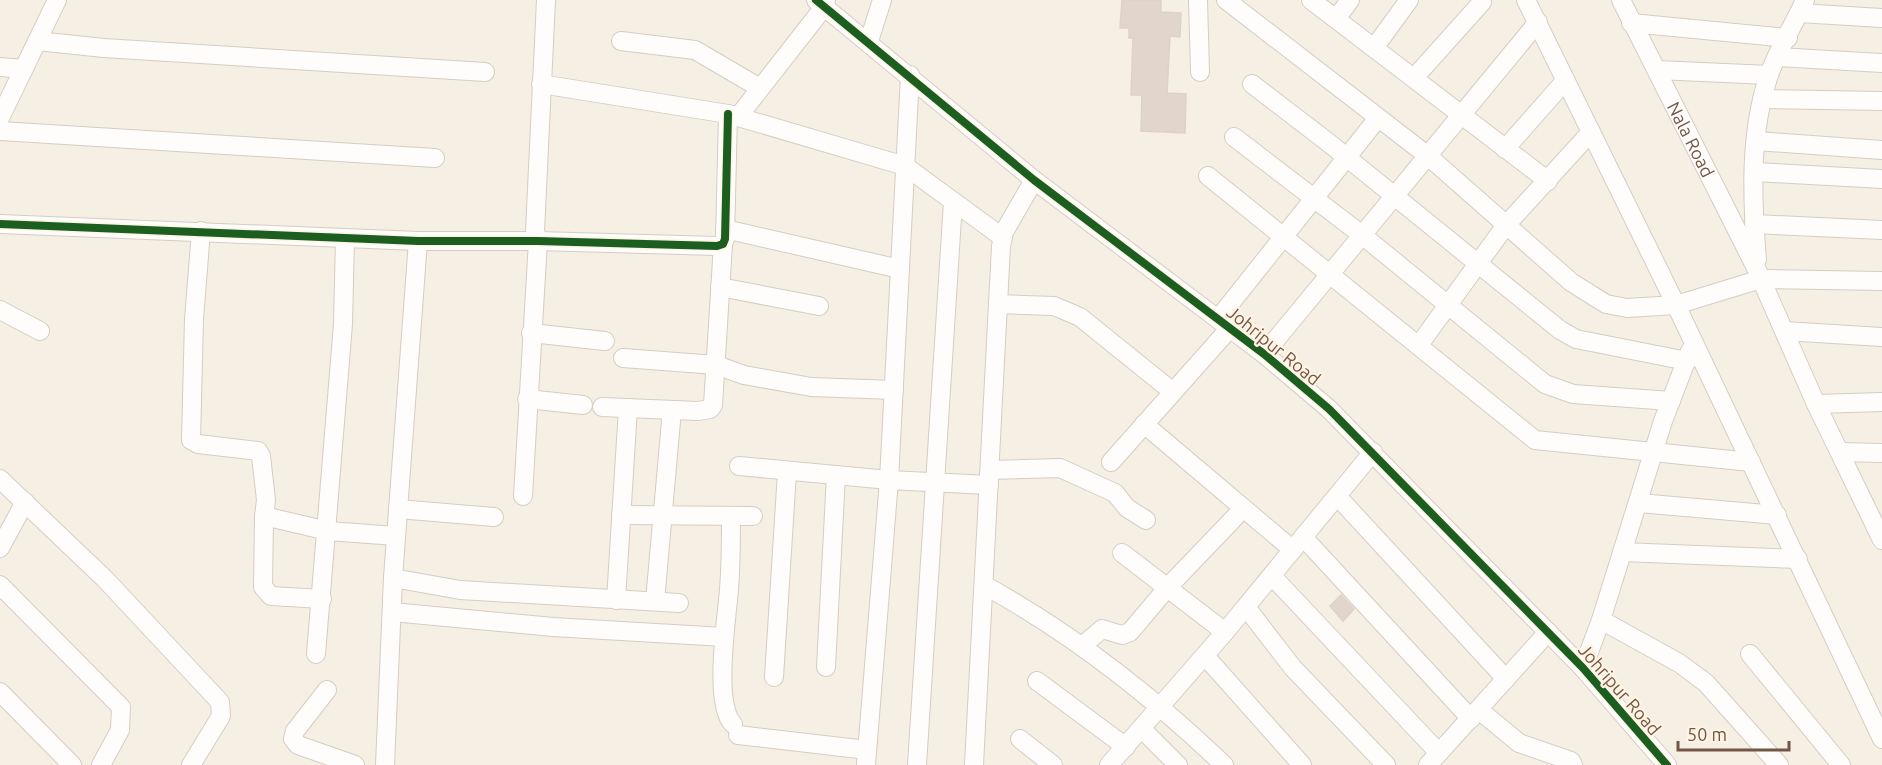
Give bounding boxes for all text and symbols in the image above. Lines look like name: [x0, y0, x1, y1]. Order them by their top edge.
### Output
street label: Nala Road: [1664, 98, 1719, 180]
street label: Johripur Road: [1223, 301, 1325, 389]
street label: Johripur Road: [1575, 639, 1665, 739]
scale bar: [1678, 714, 1789, 752]
text: 50 m: [1687, 724, 1727, 744]

